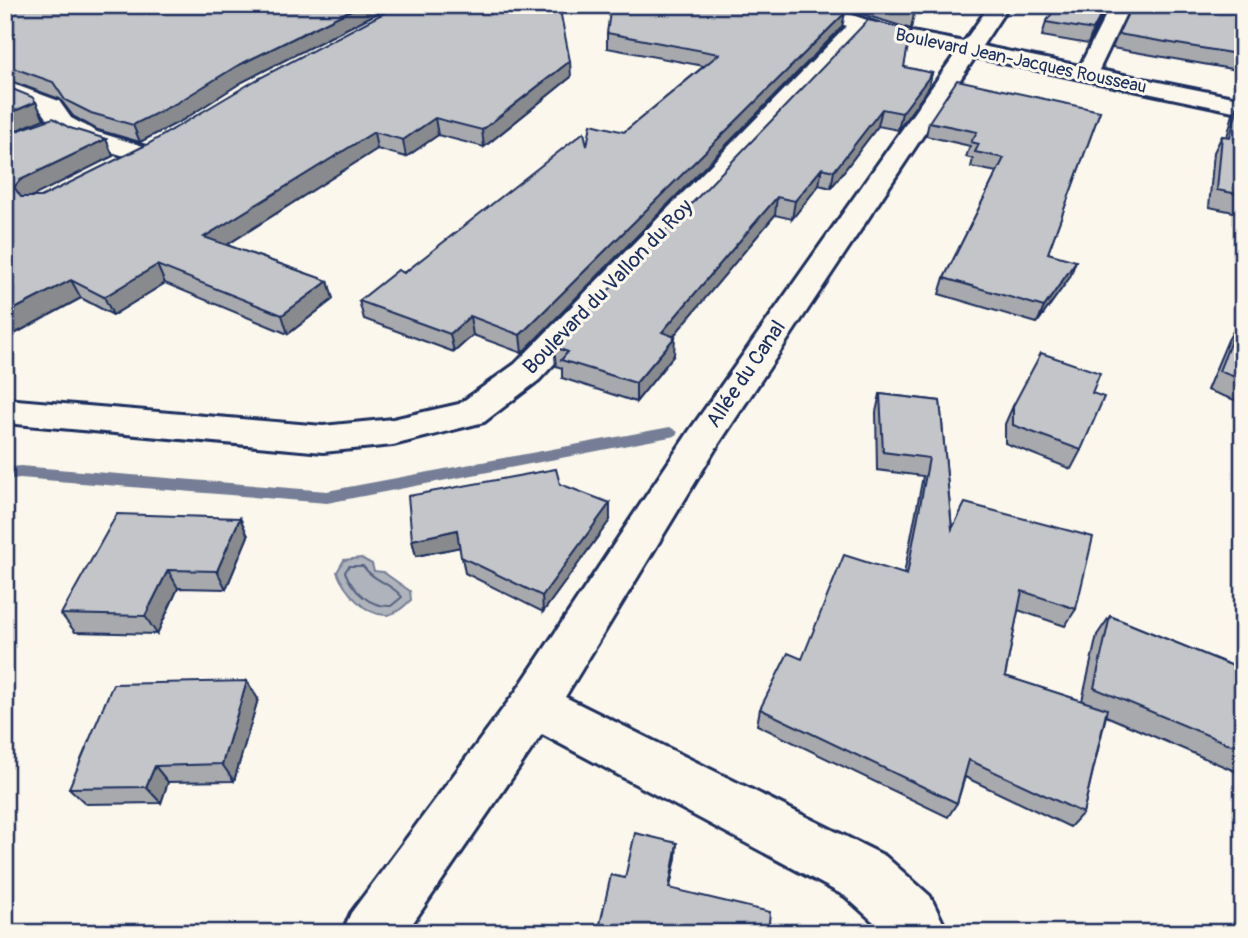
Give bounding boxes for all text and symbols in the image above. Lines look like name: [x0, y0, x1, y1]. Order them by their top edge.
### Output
street label: Boulevard Jean-Jacques Rousseau: [893, 23, 1149, 99]
street label: Boulevard du Vallon du Roy: [517, 194, 699, 380]
street label: Allée du Canal: [700, 315, 792, 433]

